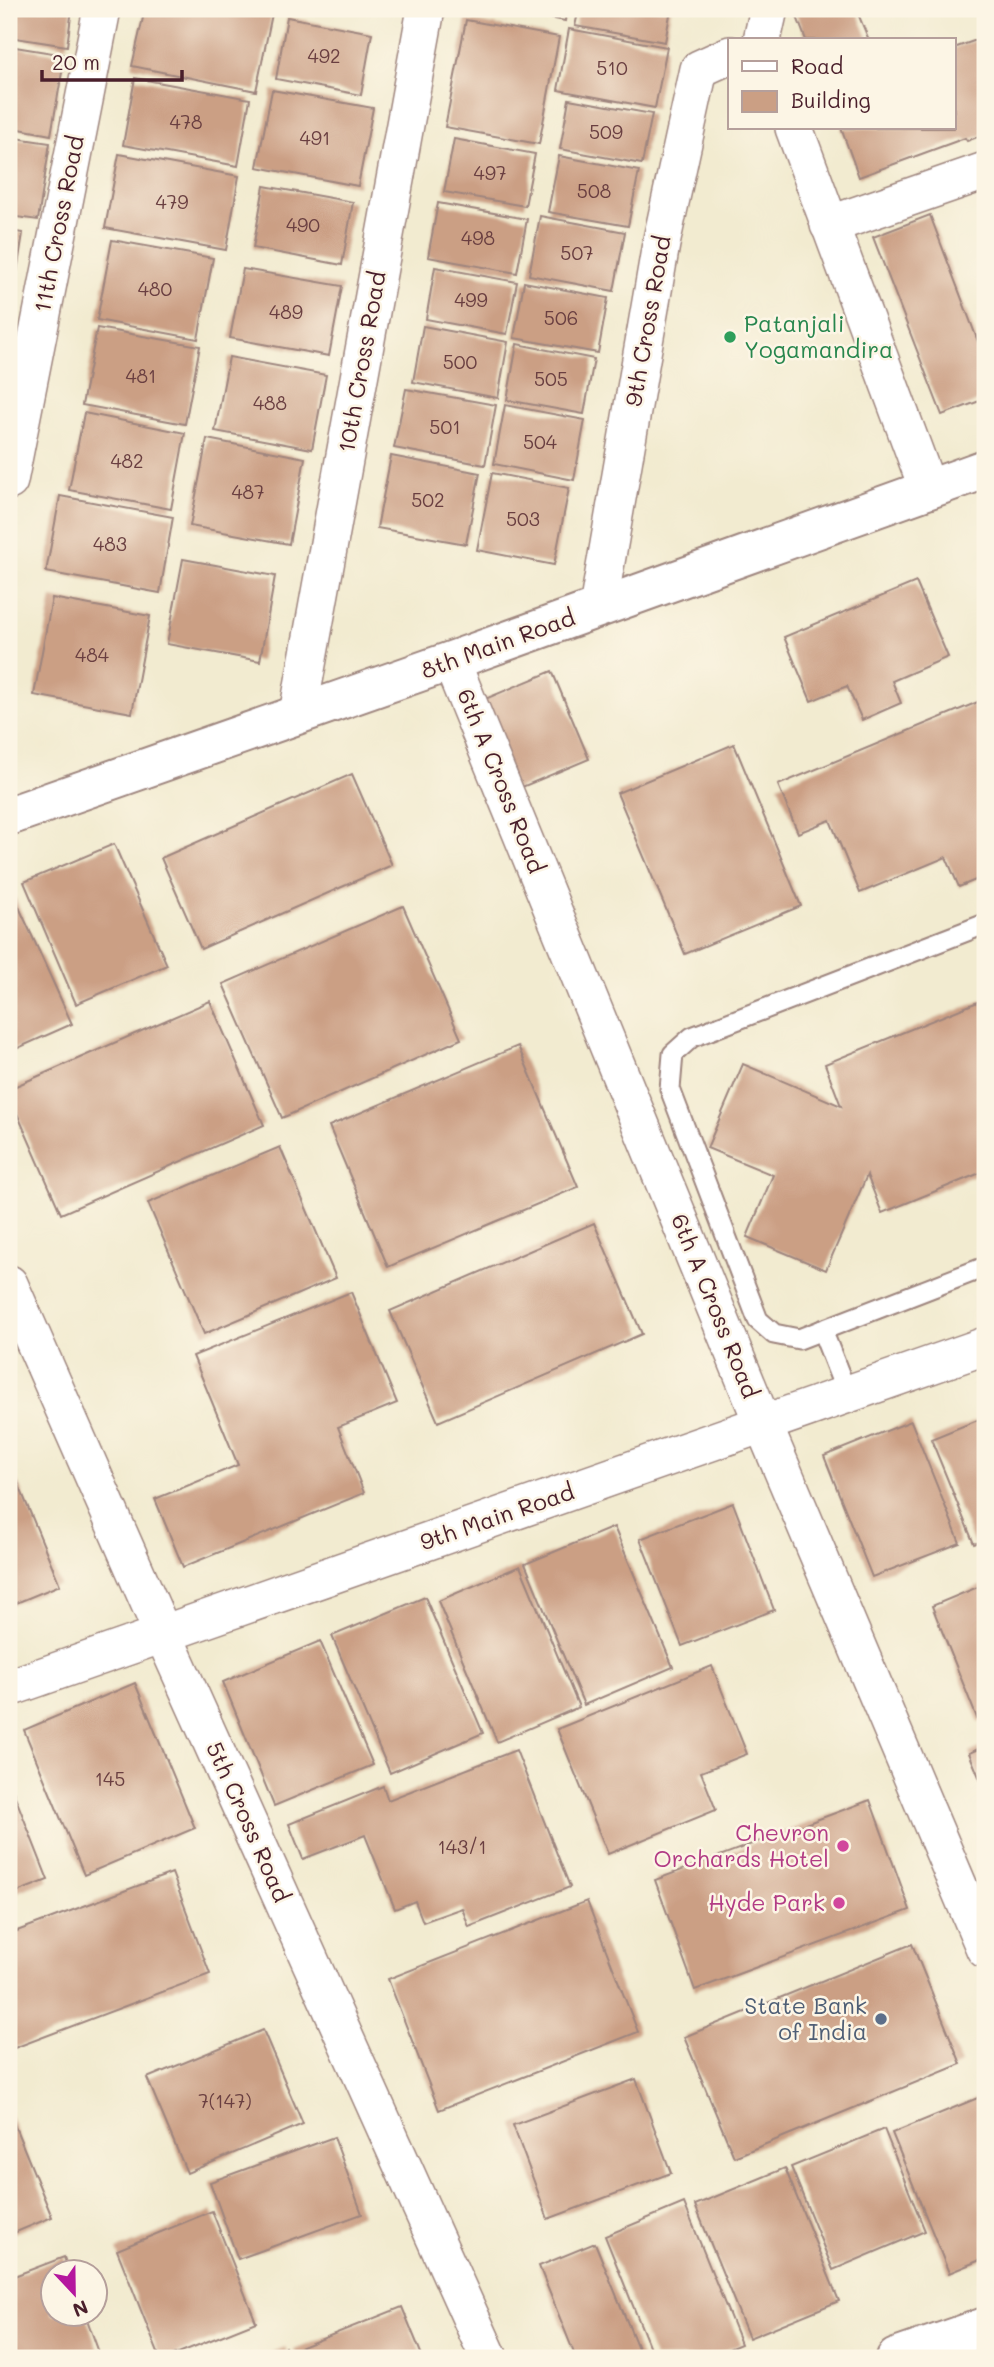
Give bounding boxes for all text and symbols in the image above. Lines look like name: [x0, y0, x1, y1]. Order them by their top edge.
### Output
scale bar: [42, 38, 182, 82]
legend: [728, 38, 956, 130]
house number: 492: [308, 43, 340, 68]
text: 20 m: [52, 48, 100, 75]
text: Road: [791, 52, 843, 79]
house number: 510: [596, 55, 628, 80]
text: Building: [791, 86, 871, 113]
house number: 478: [169, 109, 203, 134]
house number: 509: [589, 119, 623, 144]
house number: 491: [300, 125, 330, 150]
street label: 11th Cross Road: [26, 133, 90, 315]
house number: 497: [474, 160, 506, 185]
house number: 508: [577, 178, 611, 203]
house number: 479: [156, 189, 188, 214]
house number: 490: [286, 212, 320, 237]
house number: 498: [461, 225, 495, 250]
street label: 9th Cross Road: [617, 233, 677, 408]
house number: 507: [560, 240, 594, 265]
street label: 10th Cross Road: [330, 269, 392, 455]
house number: 480: [138, 276, 172, 301]
house number: 499: [454, 287, 488, 312]
house number: 489: [269, 299, 303, 324]
house number: 506: [544, 305, 578, 330]
place label: Patanjali Yogamandira: [744, 308, 893, 364]
marker: Patanjali Yogamandira: [722, 329, 738, 345]
house number: 500: [443, 349, 478, 374]
house number: 481: [125, 363, 157, 388]
house number: 505: [534, 366, 568, 391]
house number: 488: [253, 390, 287, 415]
house number: 501: [429, 414, 461, 439]
house number: 504: [523, 429, 557, 454]
house number: 482: [110, 448, 144, 473]
house number: 487: [231, 479, 265, 504]
house number: 502: [411, 487, 445, 512]
house number: 503: [506, 506, 540, 531]
house number: 483: [93, 531, 127, 556]
street label: 8th Main Road: [417, 601, 579, 685]
house number: 484: [75, 642, 109, 667]
street label: 6th A Cross Road: [451, 684, 553, 877]
street label: 6th A Cross Road: [665, 1209, 767, 1402]
street label: 9th Main Road: [416, 1476, 578, 1556]
street label: 5th Cross Road: [200, 1737, 298, 1906]
house number: 145: [95, 1766, 125, 1791]
place label: Chevron Orchards Hotel: [654, 1817, 829, 1873]
house number: 143/1: [437, 1834, 487, 1859]
marker: Chevron Orchards Hotel: [835, 1838, 851, 1854]
place label: Hyde Park: [708, 1887, 825, 1917]
marker: Hyde Park: [831, 1895, 847, 1911]
place label: State Bank of India: [744, 1990, 867, 2046]
marker: State Bank of India: [873, 2011, 889, 2027]
house number: 7(147): [198, 2088, 252, 2113]
north arrow: [38, 2258, 108, 2328]
text: N: [69, 2295, 92, 2324]

